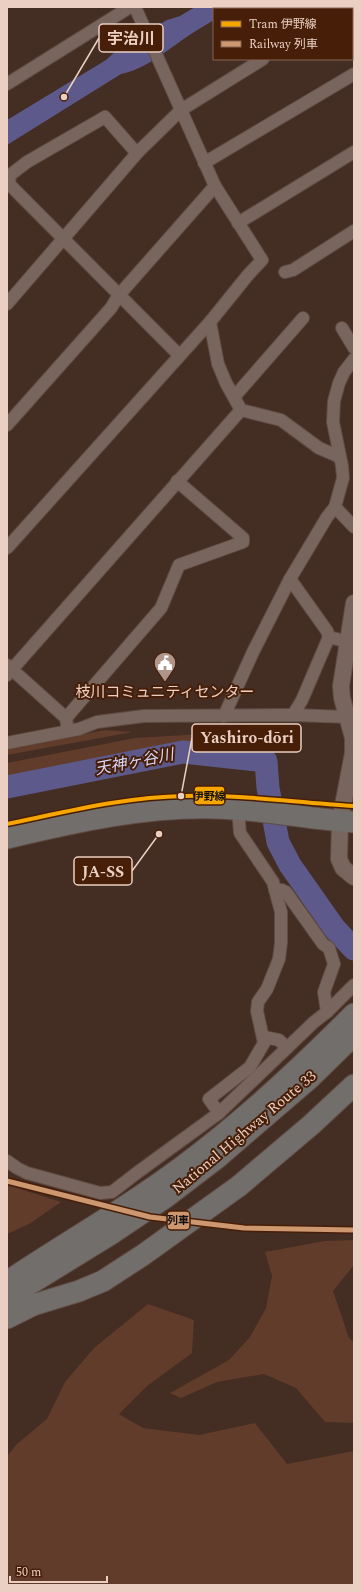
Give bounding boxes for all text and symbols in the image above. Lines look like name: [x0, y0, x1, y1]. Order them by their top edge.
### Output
legend: [213, 8, 353, 60]
text: Tram 伊野線: [249, 15, 317, 34]
callout: 宇治川: [99, 24, 163, 52]
text: 宇治川: [107, 27, 155, 51]
text: Railway 列車: [249, 35, 318, 54]
public building icon: 枝川コミュニティセンター: [152, 650, 178, 683]
place label: 枝川コミュニティセンター: [75, 681, 255, 704]
callout: Yashiro-dōri: [192, 724, 301, 752]
text: Yashiro-dōri: [200, 726, 294, 750]
water label: 天神ヶ谷川: [93, 742, 178, 781]
line badge: 伊野線: [194, 786, 225, 805]
text: 伊野線: [193, 788, 226, 805]
callout: JA-SS: [74, 857, 132, 885]
text: JA-SS: [82, 860, 124, 884]
street label: National Highway Route 33: [167, 1065, 322, 1200]
line badge: 列車: [167, 1211, 190, 1230]
text: 列車: [167, 1212, 189, 1229]
scale bar: [10, 1558, 107, 1584]
text: 50 m: [16, 1563, 41, 1582]

